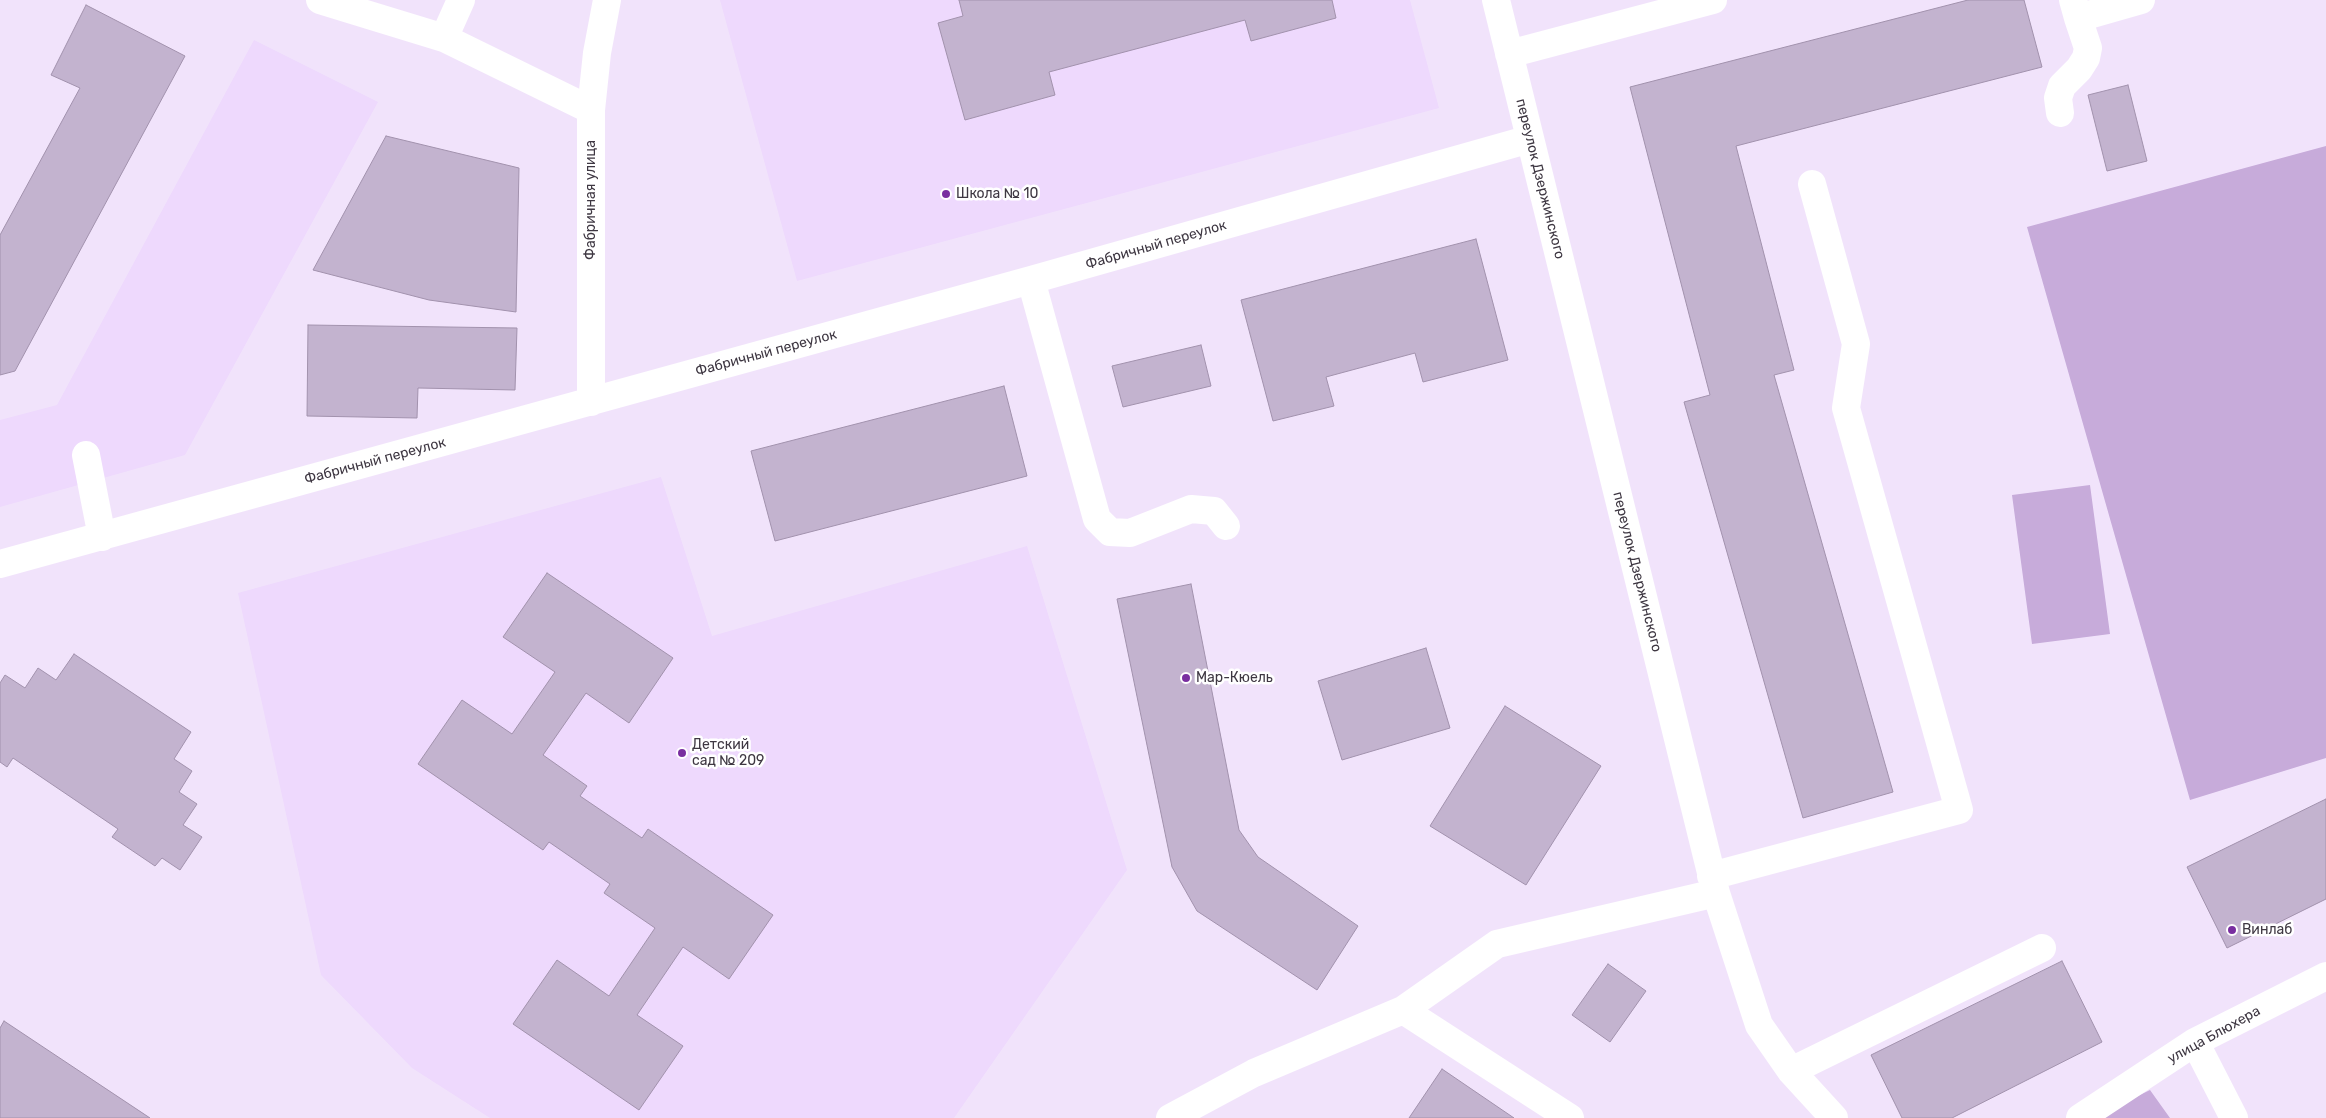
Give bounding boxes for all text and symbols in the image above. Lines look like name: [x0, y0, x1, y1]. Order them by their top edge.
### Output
street label: переулок Дзержинского: [1512, 97, 1568, 261]
street label: Фабричная улица: [583, 140, 599, 260]
place label: Школа № 10: [956, 186, 1038, 202]
marker: Школа № 10: [940, 188, 952, 200]
street label: Фабричный переулок: [1084, 217, 1228, 273]
street label: Фабричный переулок: [693, 326, 839, 380]
street label: Фабричный переулок: [302, 434, 448, 488]
street label: переулок Дзержинского: [1609, 490, 1665, 654]
place label: Мар-Кюель: [1196, 670, 1273, 686]
marker: Мар-Кюель: [1180, 672, 1192, 684]
place label: Детский сад № 209: [692, 737, 764, 770]
marker: Детский сад № 209: [676, 747, 688, 759]
place label: Винлаб: [2242, 922, 2292, 938]
marker: Винлаб: [2226, 924, 2238, 936]
street label: улица Блюхера: [2165, 1003, 2263, 1067]

